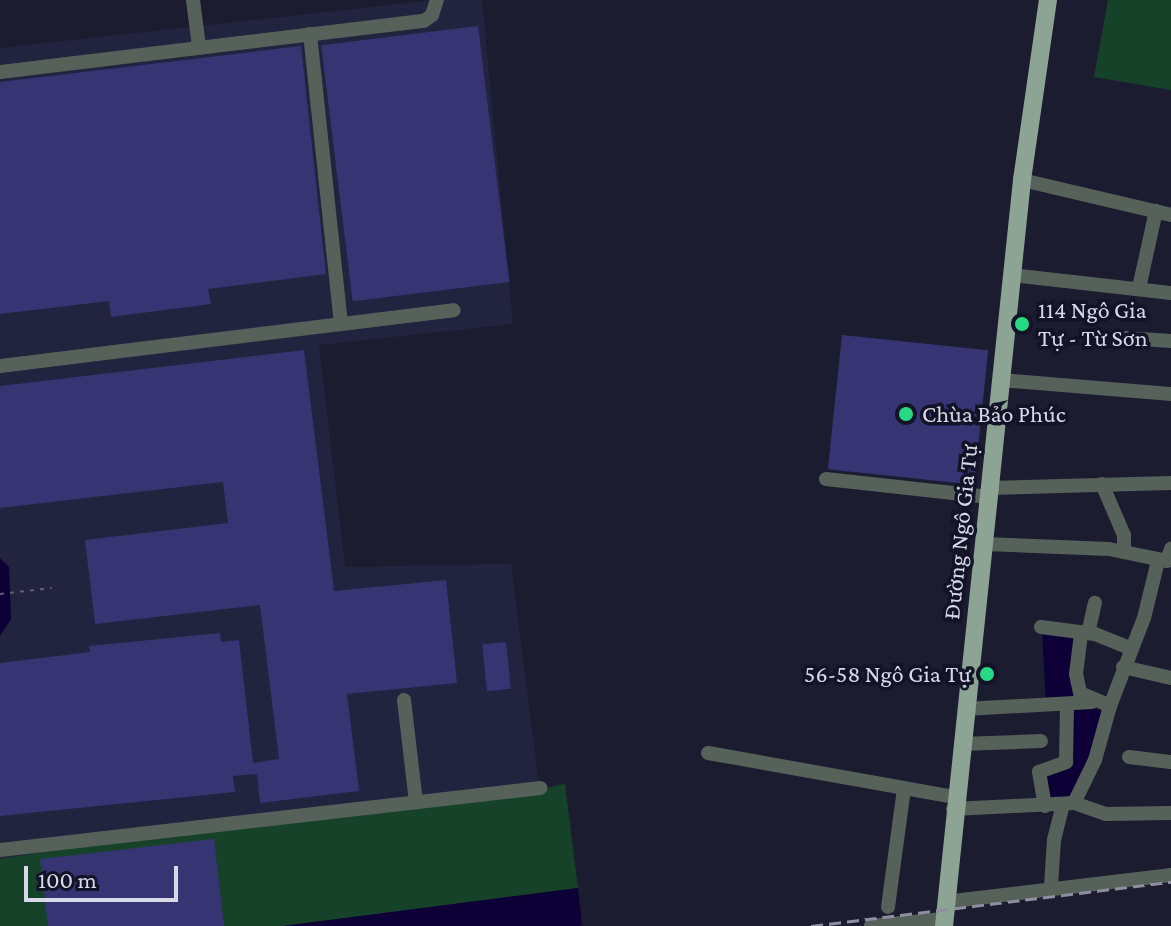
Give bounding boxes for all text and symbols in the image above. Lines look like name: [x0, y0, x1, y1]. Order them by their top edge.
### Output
place label: 114 Ngô Gia Tự - Từ Sơn: [1038, 296, 1148, 352]
marker: 114 Ngô Gia Tự - Từ Sơn: [1013, 315, 1031, 333]
place label: Chùa Bảo Phúc: [922, 400, 1066, 428]
marker: Chùa Bảo Phúc: [897, 405, 915, 423]
street label: Đường Ngô Gia Tự: [936, 443, 984, 621]
place label: 56-58 Ngô Gia Tự: [804, 660, 971, 688]
marker: 56-58 Ngô Gia Tự: [978, 665, 996, 683]
scale bar: [28, 850, 182, 900]
text: 100 m: [38, 866, 97, 893]

